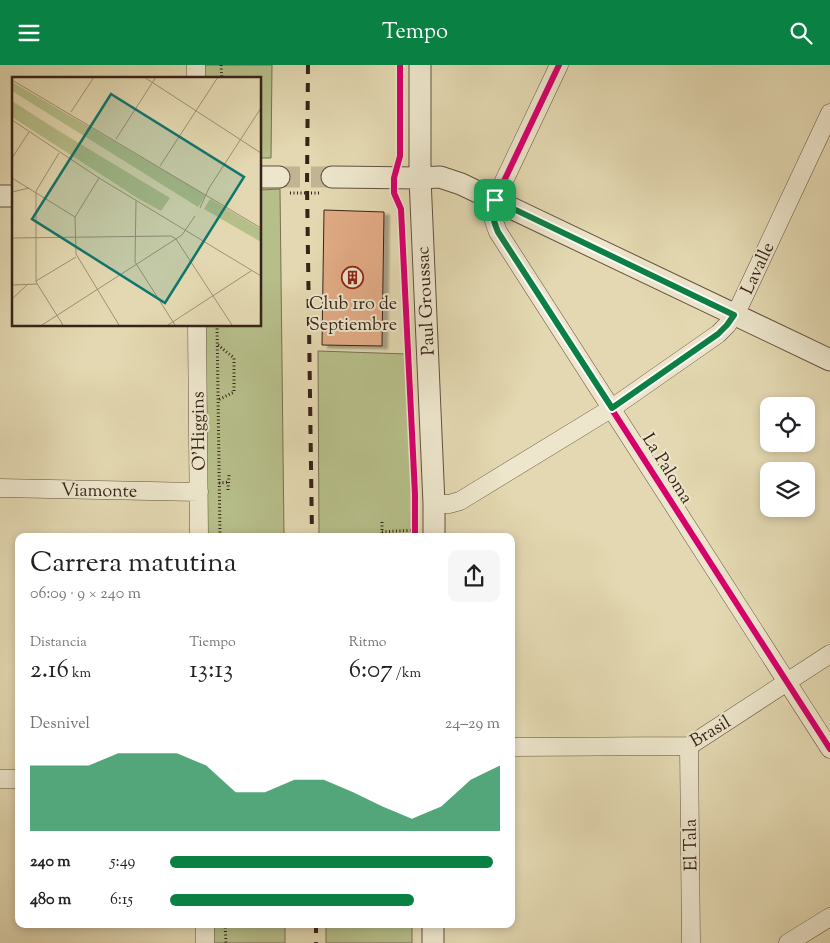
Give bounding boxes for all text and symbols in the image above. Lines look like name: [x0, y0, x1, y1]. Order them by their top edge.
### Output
text: Tempo: [382, 17, 448, 49]
icon: menu: [15, 19, 43, 47]
icon: search: [787, 19, 815, 47]
inset map: [12, 77, 261, 326]
pin: [474, 179, 516, 221]
icon: arrive: [481, 186, 509, 214]
street label: Lavalle: [735, 238, 782, 299]
street label: Paul Groussac: [411, 246, 443, 356]
building icon: Club 1ro de Septiembre: [341, 266, 365, 290]
place label: Club 1ro de Septiembre: [309, 292, 397, 339]
street label: O'Higgins: [186, 391, 214, 471]
map controls: [760, 397, 815, 517]
button: locate: [760, 397, 815, 452]
street label: La Paloma: [634, 429, 698, 509]
button: layers: [760, 462, 815, 517]
street label: Viamonte: [61, 478, 137, 506]
text: Carrera matutina: [30, 544, 237, 584]
button: share: [448, 550, 500, 602]
text: 06:09 · 9 × 240 m: [30, 583, 141, 606]
text: Distancia: [30, 633, 87, 653]
text: Tiempo: [189, 633, 236, 653]
text: Ritmo: [349, 633, 387, 653]
text: 2.16: [30, 653, 69, 689]
text: 13:13: [189, 653, 233, 689]
text: 6:07: [349, 653, 393, 689]
text: km: [69, 664, 91, 684]
text: /km: [393, 664, 421, 684]
street label: Brasil: [686, 710, 736, 755]
text: Desnivel: [30, 713, 90, 736]
text: 24–29 m: [445, 713, 500, 736]
street label: El Tala: [679, 819, 705, 871]
text: 240 m: [30, 851, 71, 874]
text: 5:49: [110, 851, 135, 874]
text: 480 m: [30, 889, 71, 912]
text: 6:15: [110, 889, 133, 912]

